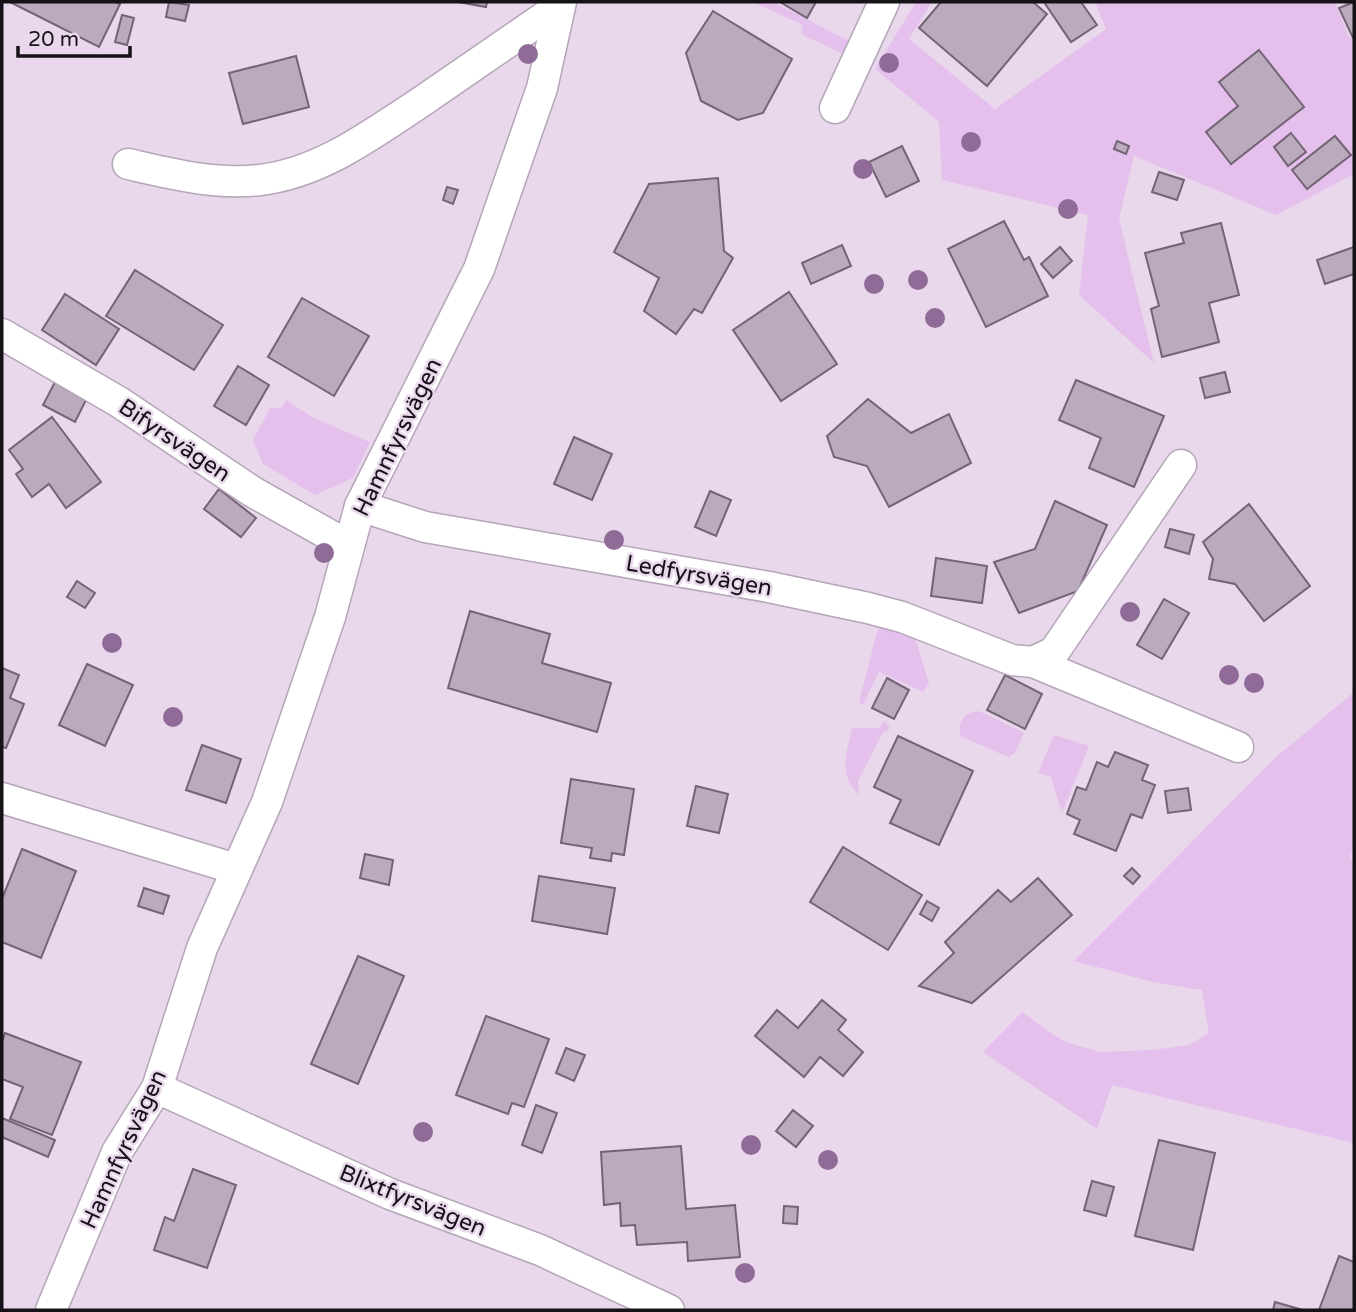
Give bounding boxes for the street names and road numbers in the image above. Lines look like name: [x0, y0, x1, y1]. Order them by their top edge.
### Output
street label: Hamnfyrsvägen: [347, 354, 448, 521]
street label: Bifyrsvägen: [113, 393, 236, 488]
street label: Ledfyrsvägen: [623, 549, 774, 603]
street label: Hamnfyrsvägen: [75, 1065, 173, 1234]
street label: Blixtfyrsvägen: [335, 1159, 490, 1243]

